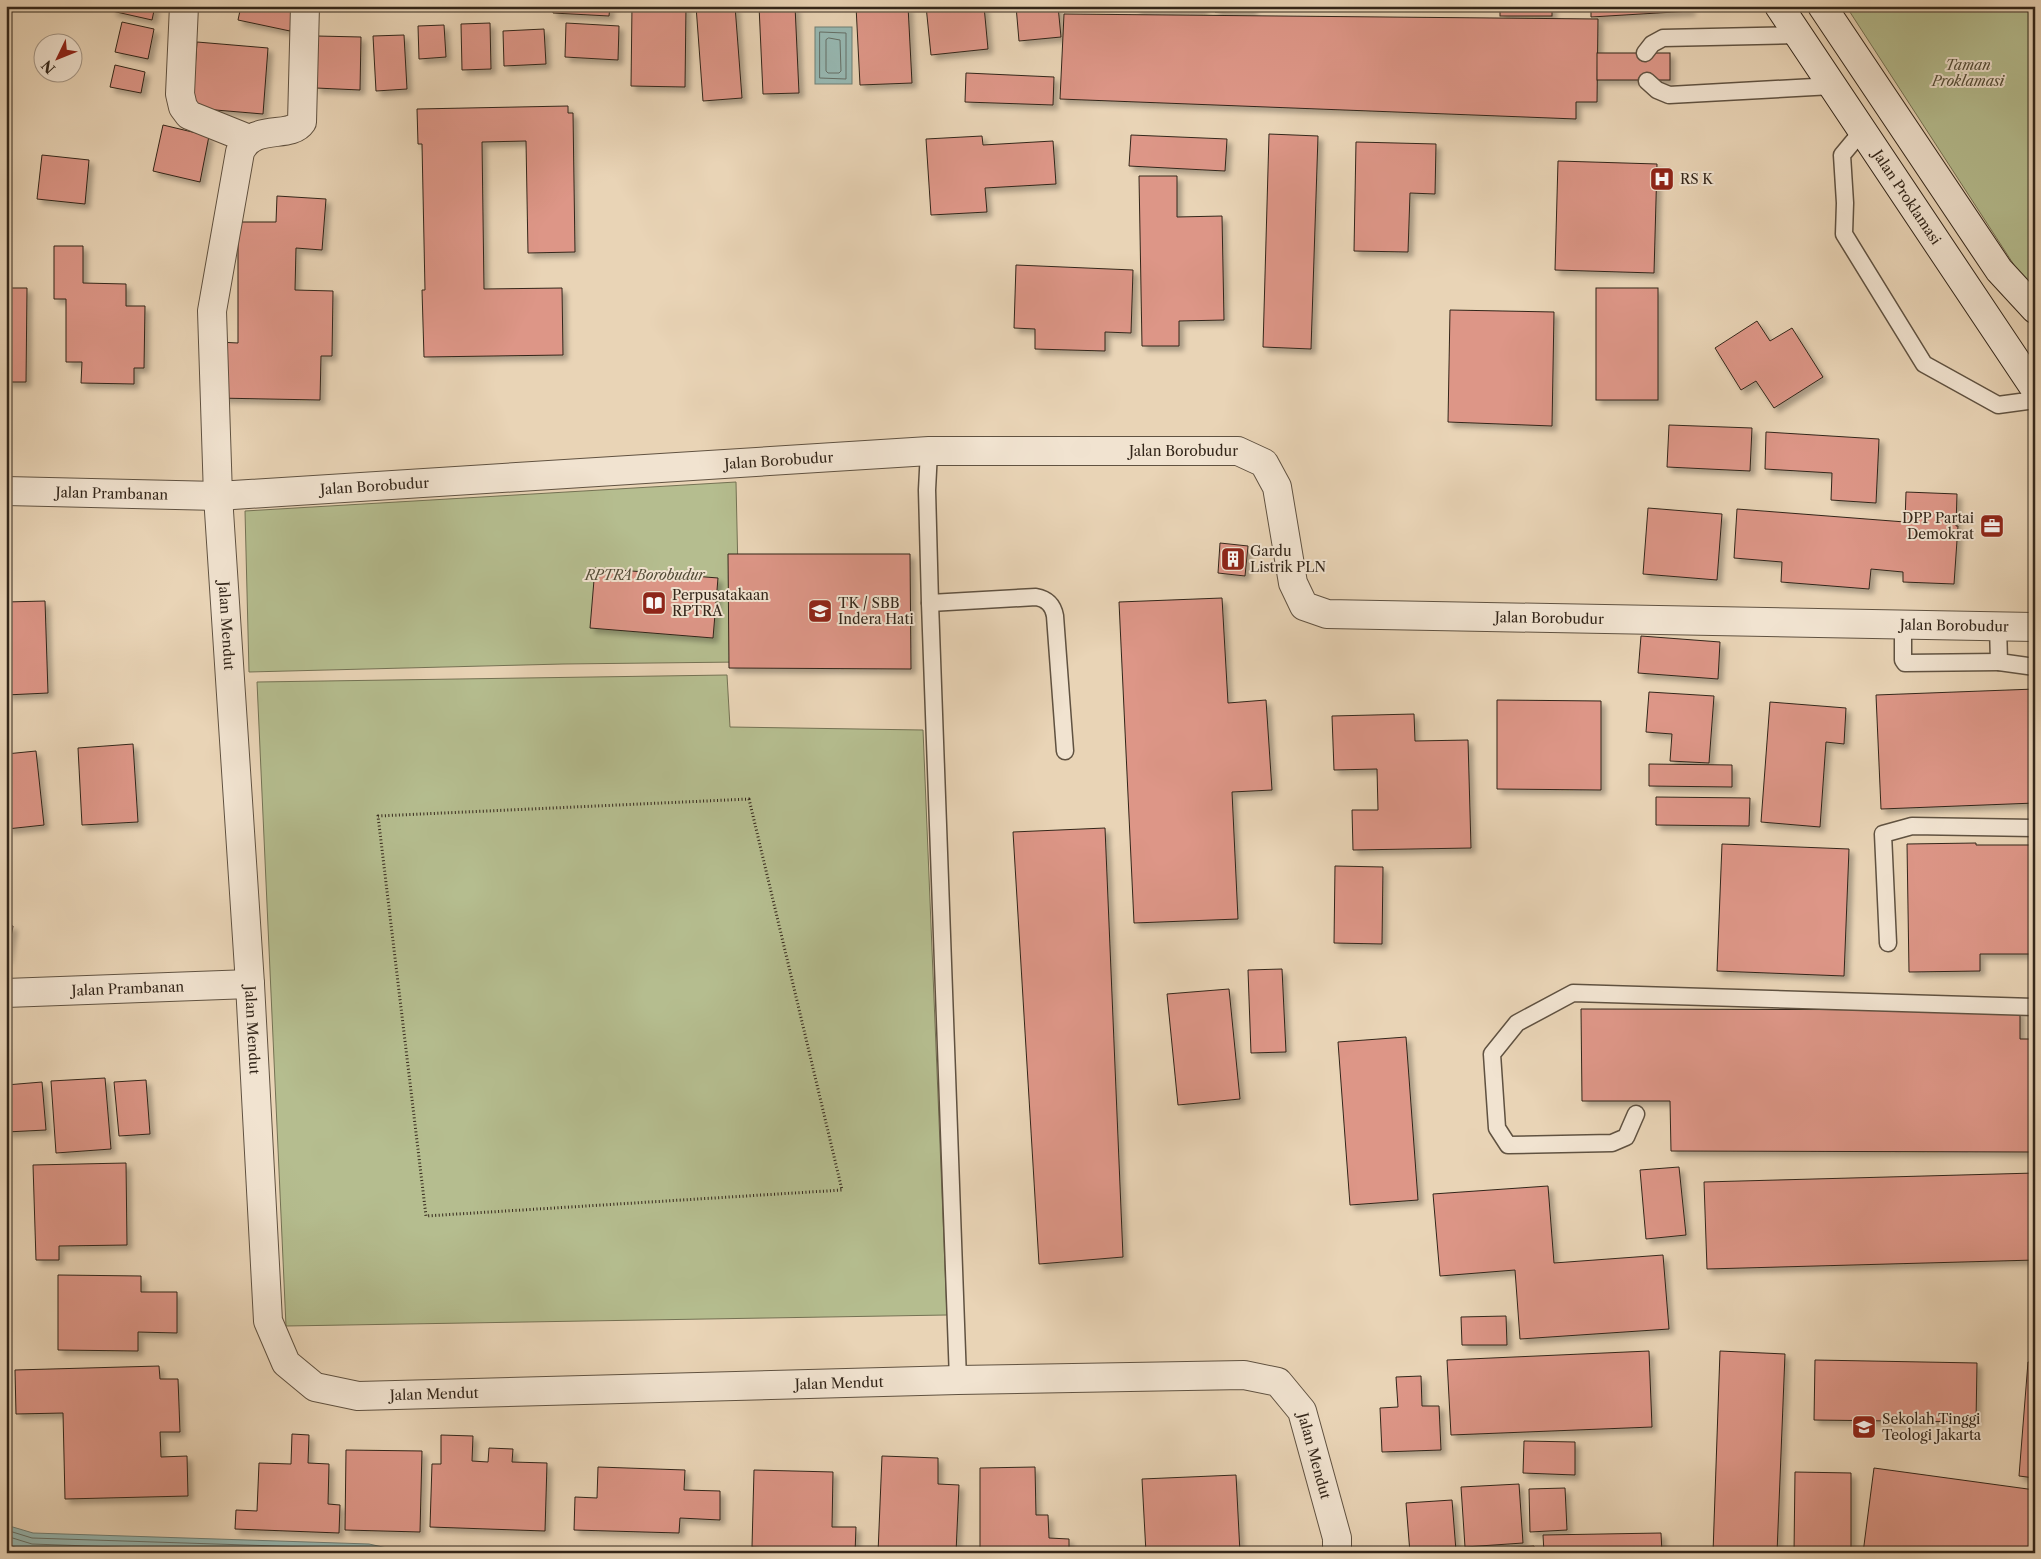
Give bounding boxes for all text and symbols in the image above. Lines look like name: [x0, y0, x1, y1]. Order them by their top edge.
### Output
north arrow: [32, 32, 82, 82]
text: N: [38, 56, 59, 77]
park label: Taman Proklamasi: [1931, 56, 2006, 90]
street label: Jalan Proklamasi: [1868, 145, 1945, 248]
hospital icon: RS K: [1649, 166, 1675, 192]
place label: RS K: [1680, 170, 1714, 188]
street label: Jalan Borobudur: [1127, 442, 1238, 460]
street label: Jalan Borobudur: [722, 448, 834, 473]
street label: Jalan Borobudur: [318, 474, 430, 499]
street label: Jalan Prambanan: [54, 483, 169, 504]
place label: DPP Partai Demokrat: [1902, 509, 1974, 543]
office icon: DPP Partai Demokrat: [1979, 513, 2005, 539]
place label: Gardu Listrik PLN: [1250, 542, 1326, 576]
building icon: Gardu Listrik PLN: [1220, 546, 1246, 572]
park label: RPTRA Borobudur: [584, 566, 706, 584]
street label: Jalan Mendut: [214, 579, 238, 671]
place label: Perpusatakaan RPTRA: [672, 586, 769, 620]
library icon: Perpusatakaan RPTRA: [641, 590, 667, 616]
place label: TK / SBB Indera Hati: [838, 594, 914, 628]
school or university icon: TK / SBB Indera Hati: [807, 598, 833, 624]
street label: Jalan Borobudur: [1493, 608, 1604, 628]
street label: Jalan Borobudur: [1898, 615, 2009, 636]
street label: Jalan Prambanan: [69, 977, 185, 1000]
street label: Jalan Mendut: [241, 983, 264, 1075]
street label: Jalan Mendut: [793, 1373, 884, 1393]
street label: Jalan Mendut: [388, 1384, 479, 1404]
street label: Jalan Mendut: [1293, 1409, 1335, 1501]
place label: Sekolah Tinggi Teologi Jakarta: [1882, 1410, 1982, 1444]
school or university icon: Sekolah Tinggi Teologi Jakarta: [1851, 1414, 1877, 1440]

